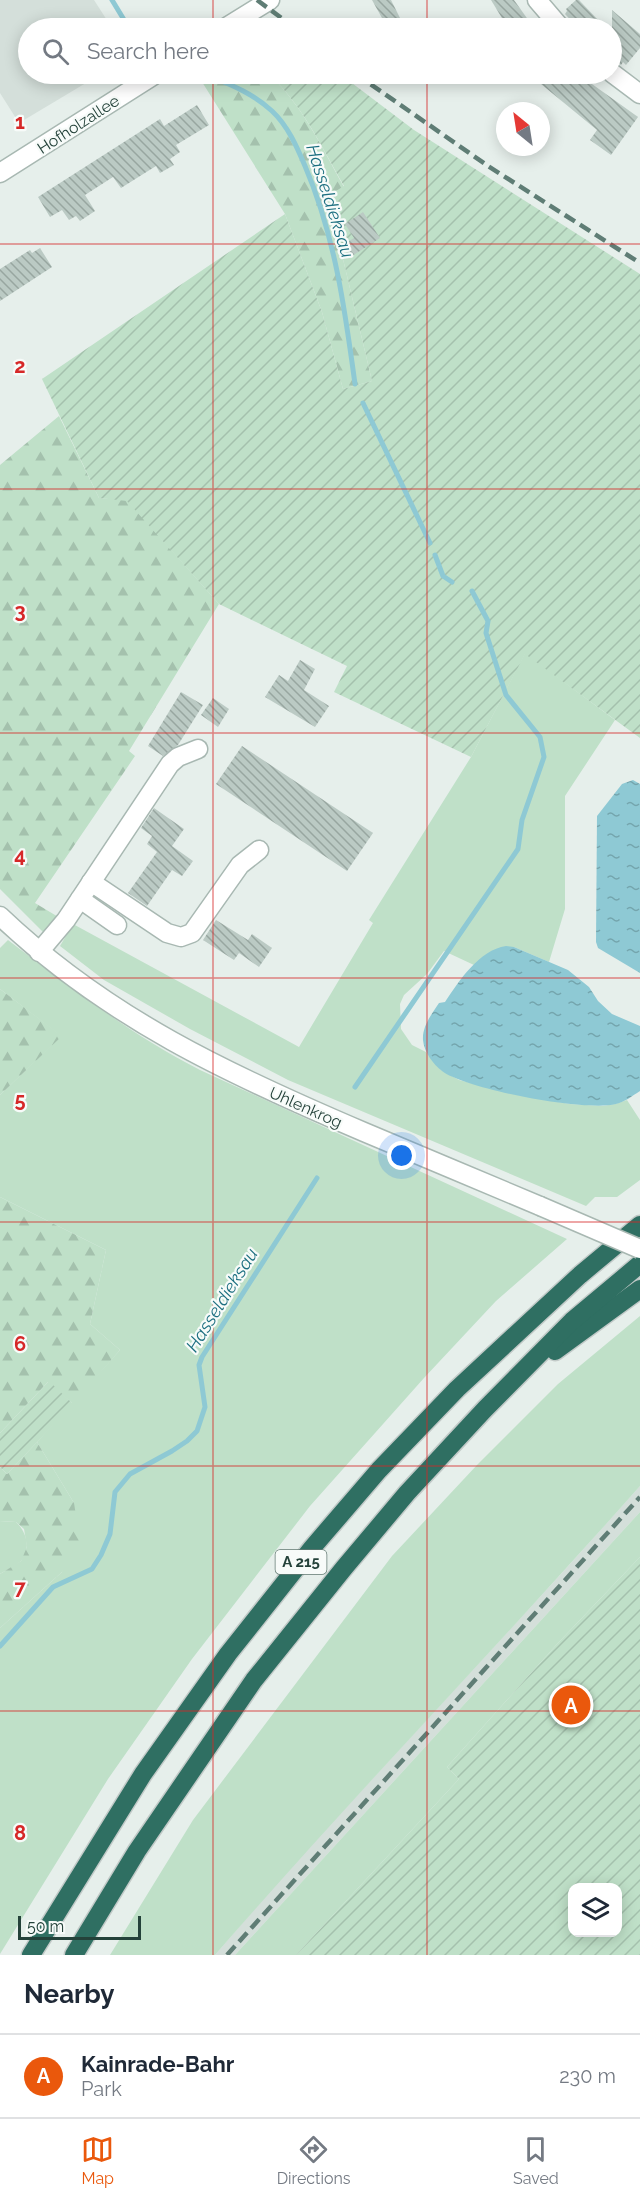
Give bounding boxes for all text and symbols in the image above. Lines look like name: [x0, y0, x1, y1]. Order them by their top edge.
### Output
search box: [18, 18, 622, 84]
icon: search: [39, 35, 72, 68]
text: Search here: [87, 38, 209, 64]
street label: Hofholzallee: [34, 91, 123, 158]
north arrow: [496, 102, 550, 156]
text: 1: [15, 110, 25, 134]
water label: Hasseldieksau: [302, 142, 359, 260]
text: 2: [14, 354, 26, 378]
text: 3: [14, 599, 26, 623]
text: 4: [14, 843, 26, 867]
street label: Uhlenkrog: [266, 1083, 345, 1132]
text: 5: [14, 1088, 26, 1112]
your location: [387, 1141, 416, 1170]
water label: Hasseldieksau: [181, 1244, 262, 1355]
text: 6: [14, 1332, 26, 1356]
road number: A 215: [276, 1550, 326, 1574]
text: 7: [14, 1576, 26, 1600]
pin: A: [552, 1682, 590, 1728]
text: 8: [14, 1821, 26, 1845]
map controls: [568, 1883, 622, 1937]
button: layers: [568, 1883, 622, 1937]
scale bar: [18, 1913, 141, 1940]
text: 50 m: [27, 1917, 64, 1936]
text: Nearby: [24, 1979, 114, 2009]
text: Kainrade-Bahr: [81, 2051, 234, 2077]
text: A: [37, 2064, 50, 2088]
text: 230 m: [559, 2064, 616, 2088]
text: Park: [81, 2077, 122, 2101]
tab: Map: [81, 2133, 114, 2188]
tab: Directions: [277, 2133, 351, 2188]
tab: Saved: [513, 2133, 559, 2188]

